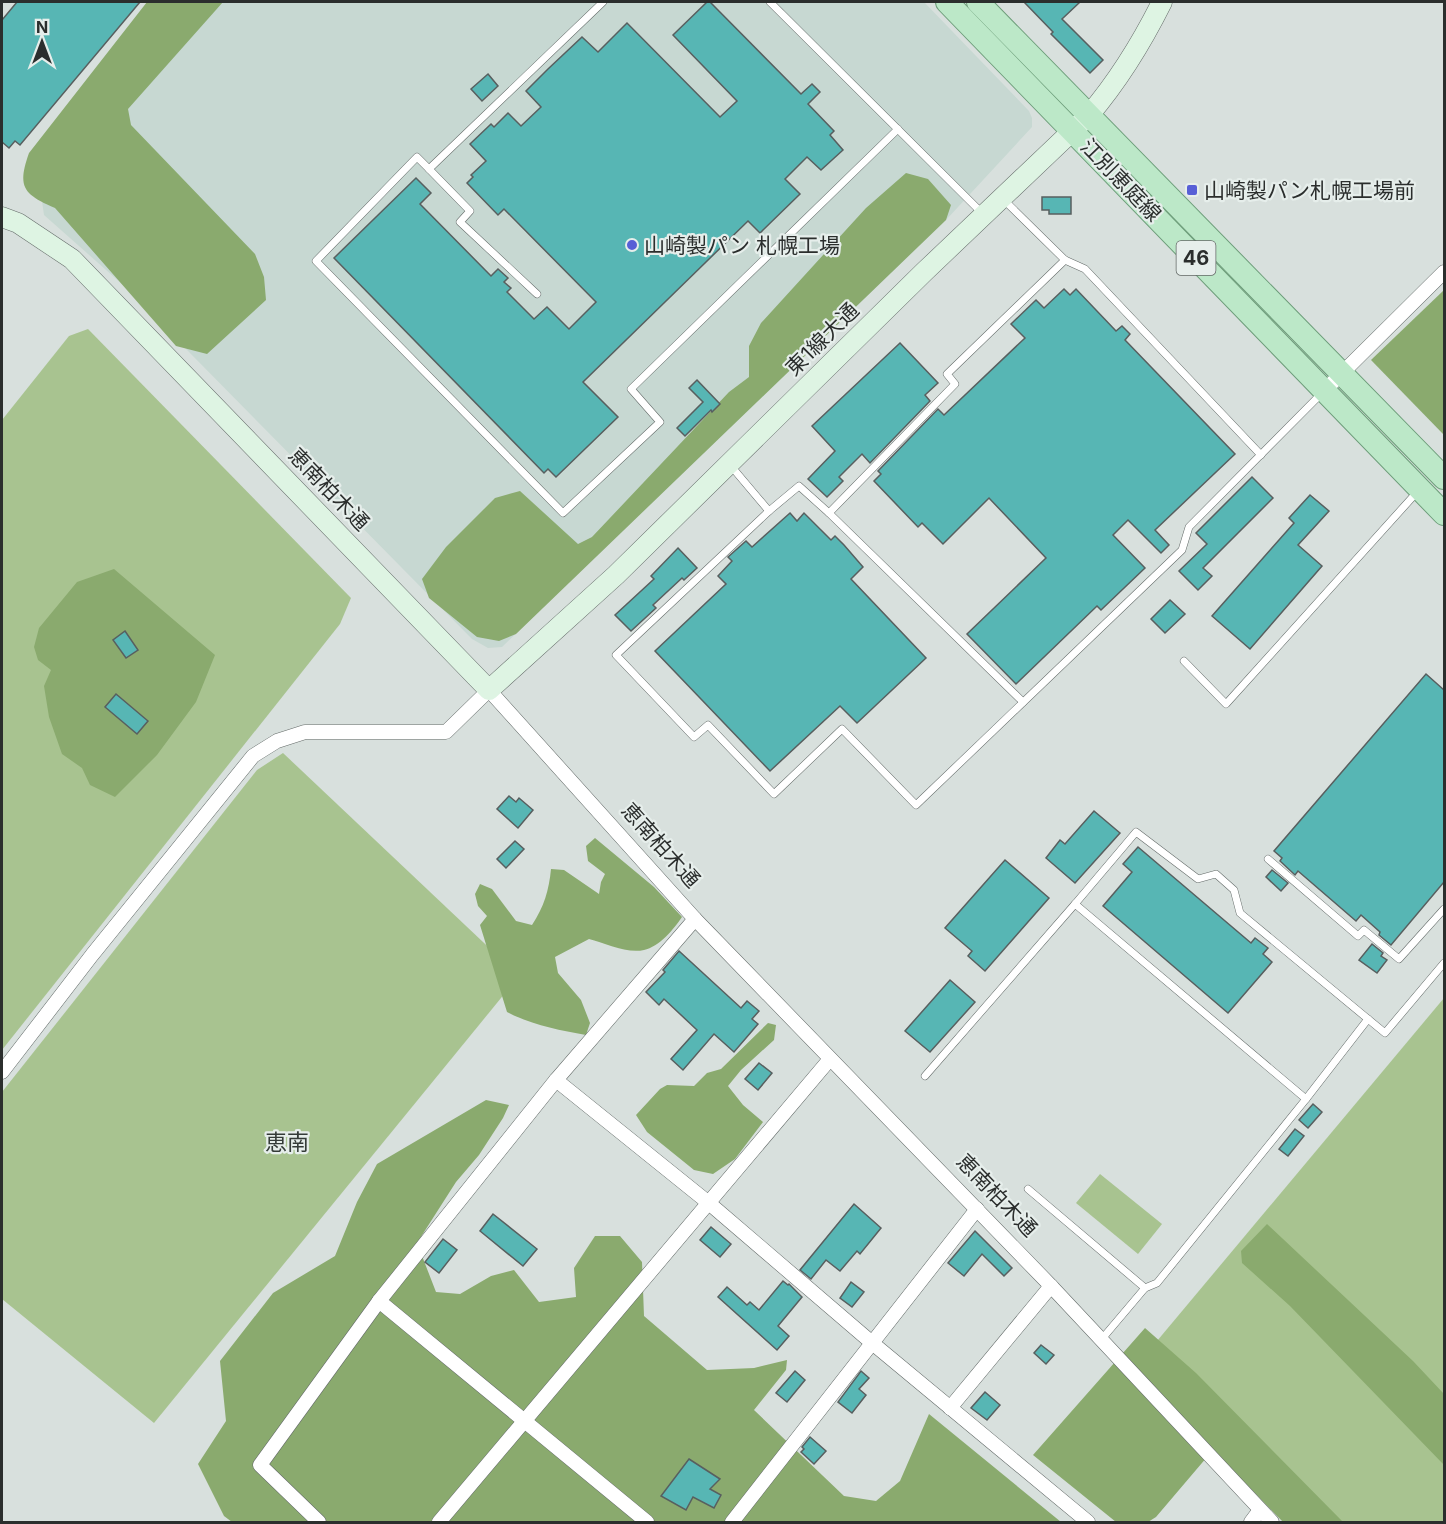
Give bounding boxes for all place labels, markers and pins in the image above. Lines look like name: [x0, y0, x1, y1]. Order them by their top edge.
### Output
place label: 山崎製パン札幌工場前: [1204, 178, 1415, 203]
marker: 山崎製パン札幌工場前: [1185, 183, 1199, 197]
place label: 山崎製パン 札幌工場: [644, 233, 840, 258]
marker: 山崎製パン 札幌工場: [625, 238, 639, 252]

